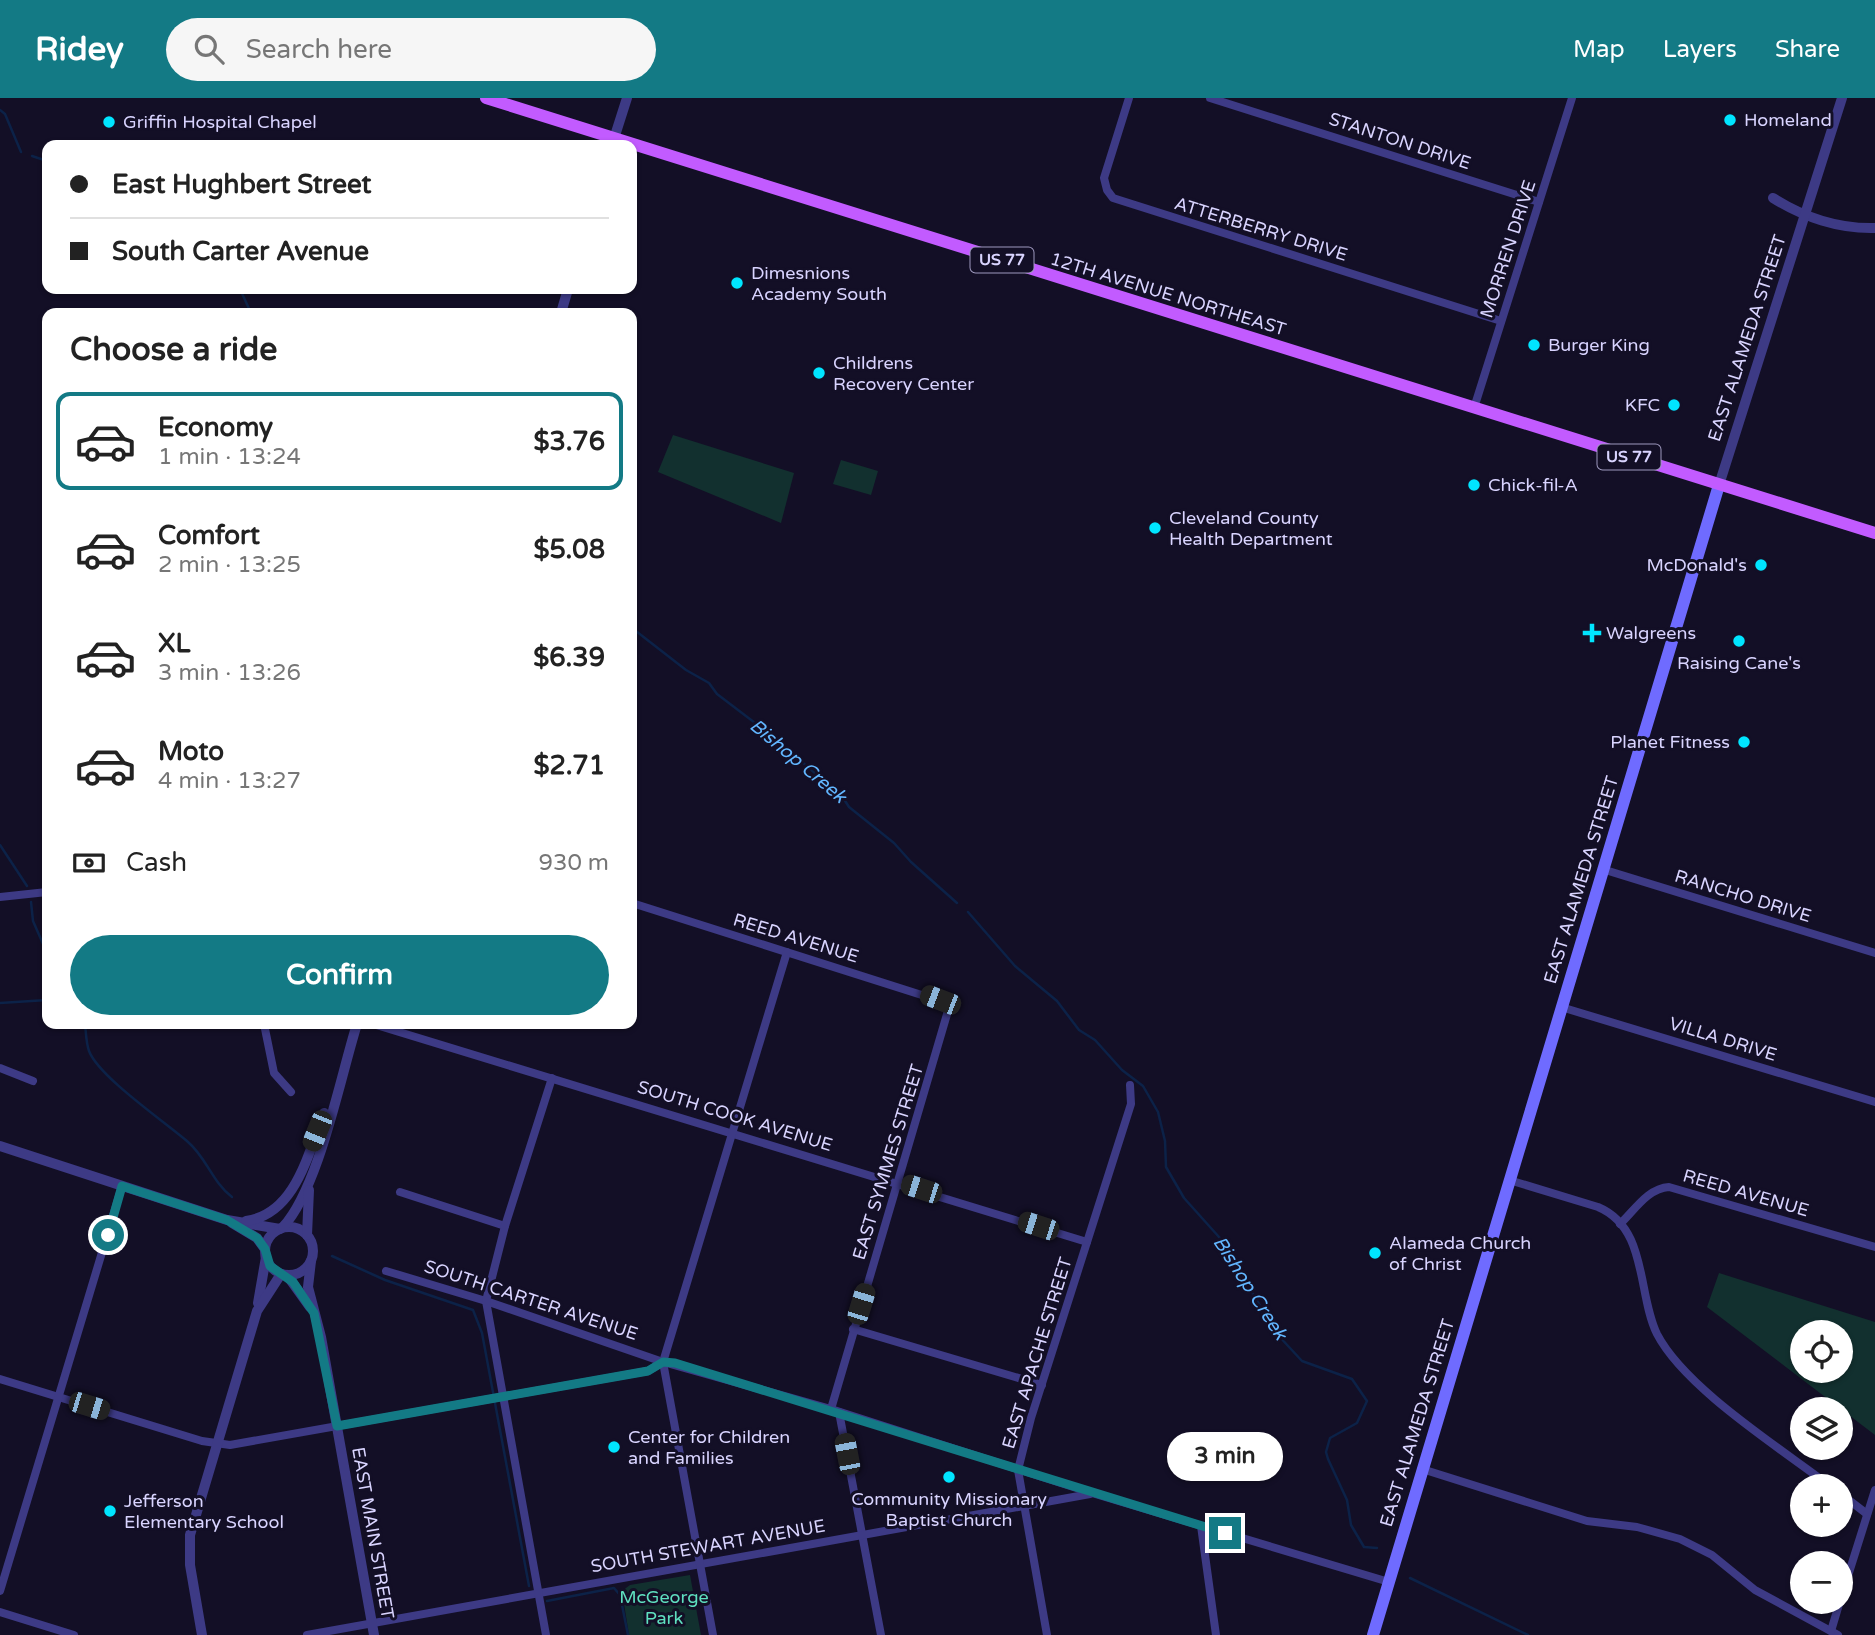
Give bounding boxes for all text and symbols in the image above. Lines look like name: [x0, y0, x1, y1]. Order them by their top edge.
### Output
search box: [166, 18, 656, 81]
text: Ridey: [35, 30, 124, 69]
icon: search: [190, 30, 228, 68]
text: Search here: [246, 34, 392, 65]
text: Map: [1573, 35, 1625, 64]
text: Layers: [1663, 35, 1737, 64]
text: Share: [1775, 35, 1840, 64]
street label: STANTON DRIVE: [1326, 108, 1474, 174]
place label: Homeland: [1744, 109, 1832, 131]
place label: Griffin Hospital Chapel: [123, 111, 317, 133]
marker: Homeland: [1722, 112, 1738, 128]
marker: Griffin Hospital Chapel: [101, 114, 117, 130]
text: East Hughbert Street: [112, 169, 372, 200]
street label: MORREN DRIVE: [1475, 177, 1541, 321]
street label: ATTERBERRY DRIVE: [1172, 192, 1350, 266]
street label: EAST ALAMEDA STREET: [1703, 232, 1791, 444]
text: South Carter Avenue: [112, 236, 369, 267]
road number: US 77: [970, 248, 1034, 272]
street label: 12TH AVENUE NORTHEAST: [1047, 248, 1289, 340]
place label: Dimesnions Academy South: [751, 262, 887, 305]
marker: Dimesnions Academy South: [729, 275, 745, 291]
text: Choose a ride: [70, 331, 277, 369]
place label: Burger King: [1548, 334, 1650, 356]
marker: Burger King: [1526, 337, 1542, 353]
place label: Childrens Recovery Center: [833, 352, 974, 395]
marker: Childrens Recovery Center: [811, 365, 827, 381]
place label: KFC: [1625, 394, 1660, 416]
marker: KFC: [1666, 397, 1682, 413]
icon: car: [74, 410, 137, 473]
text: Economy: [158, 412, 273, 443]
text: $3.76: [533, 426, 605, 457]
text: 1 min · 13:24: [158, 443, 301, 471]
road number: US 77: [1598, 444, 1660, 470]
place label: Chick-fil-A: [1488, 474, 1578, 496]
marker: Chick-fil-A: [1466, 477, 1482, 493]
place label: Cleveland County Health Department: [1169, 507, 1333, 550]
icon: car: [74, 518, 137, 581]
text: Comfort: [158, 520, 260, 551]
marker: Cleveland County Health Department: [1147, 520, 1163, 536]
text: $5.08: [533, 534, 605, 565]
text: 2 min · 13:25: [158, 551, 301, 579]
place label: McDonald's: [1647, 554, 1747, 576]
marker: McDonald's: [1753, 557, 1769, 573]
place label: Walgreens: [1606, 622, 1696, 644]
marker: Walgreens: [1584, 625, 1600, 641]
icon: car: [74, 626, 137, 689]
text: XL: [158, 628, 190, 659]
marker: Raising Cane's: [1731, 633, 1747, 649]
text: $6.39: [533, 642, 605, 673]
place label: Raising Cane's: [1677, 652, 1801, 674]
text: 3 min · 13:26: [158, 659, 301, 687]
water label: Bishop Creek: [745, 714, 852, 809]
place label: Planet Fitness: [1610, 731, 1730, 753]
icon: car: [74, 734, 137, 797]
marker: Planet Fitness: [1736, 734, 1752, 750]
text: Moto: [158, 736, 224, 767]
text: $2.71: [533, 750, 605, 781]
text: 4 min · 13:27: [158, 767, 301, 795]
street label: EAST ALAMEDA STREET: [1539, 773, 1623, 987]
icon: cash: [70, 844, 108, 882]
text: Cash: [126, 847, 187, 878]
text: 930 m: [539, 849, 609, 877]
street label: RANCHO DRIVE: [1672, 865, 1814, 927]
street label: REED AVENUE: [731, 908, 861, 968]
button: Confirm: [70, 935, 609, 1015]
car: [917, 983, 964, 1017]
street label: VILLA DRIVE: [1666, 1012, 1780, 1066]
street label: EAST SYMMES STREET: [848, 1061, 928, 1263]
street label: SOUTH COOK AVENUE: [635, 1076, 835, 1156]
car: [300, 1108, 335, 1154]
street label: REED AVENUE: [1680, 1164, 1812, 1222]
car: [898, 1173, 945, 1205]
car: [1015, 1210, 1062, 1242]
route start: [92, 1219, 124, 1251]
water label: Bishop Creek: [1208, 1232, 1292, 1345]
place label: Alameda Church of Christ: [1389, 1232, 1531, 1275]
marker: Alameda Church of Christ: [1367, 1245, 1383, 1261]
street label: EAST APACHE STREET: [997, 1254, 1077, 1452]
street label: SOUTH CARTER AVENUE: [421, 1255, 641, 1345]
car: [845, 1281, 878, 1327]
street label: EAST ALAMEDA STREET: [1375, 1316, 1459, 1530]
map controls: [1790, 1320, 1853, 1614]
button: locate: [1790, 1320, 1853, 1383]
car: [66, 1390, 113, 1422]
button: layers: [1790, 1397, 1853, 1460]
place label: Center for Children and Families: [628, 1426, 790, 1469]
car: [833, 1431, 862, 1477]
callout: 3 min: [1167, 1432, 1283, 1480]
marker: Center for Children and Families: [606, 1439, 622, 1455]
text: 3 min: [1194, 1442, 1256, 1470]
street label: EAST MAIN STREET: [347, 1445, 399, 1621]
marker: Community Missionary Baptist Church: [941, 1469, 957, 1485]
button: +: [1790, 1474, 1853, 1537]
place label: Community Missionary Baptist Church: [851, 1488, 1047, 1531]
place label: Jefferson Elementary School: [124, 1490, 284, 1533]
marker: Jefferson Elementary School: [102, 1503, 118, 1519]
street label: SOUTH STEWART AVENUE: [589, 1515, 827, 1577]
route end: [1209, 1517, 1241, 1549]
button: −: [1790, 1551, 1853, 1614]
park label: McGeorge Park: [619, 1586, 709, 1629]

